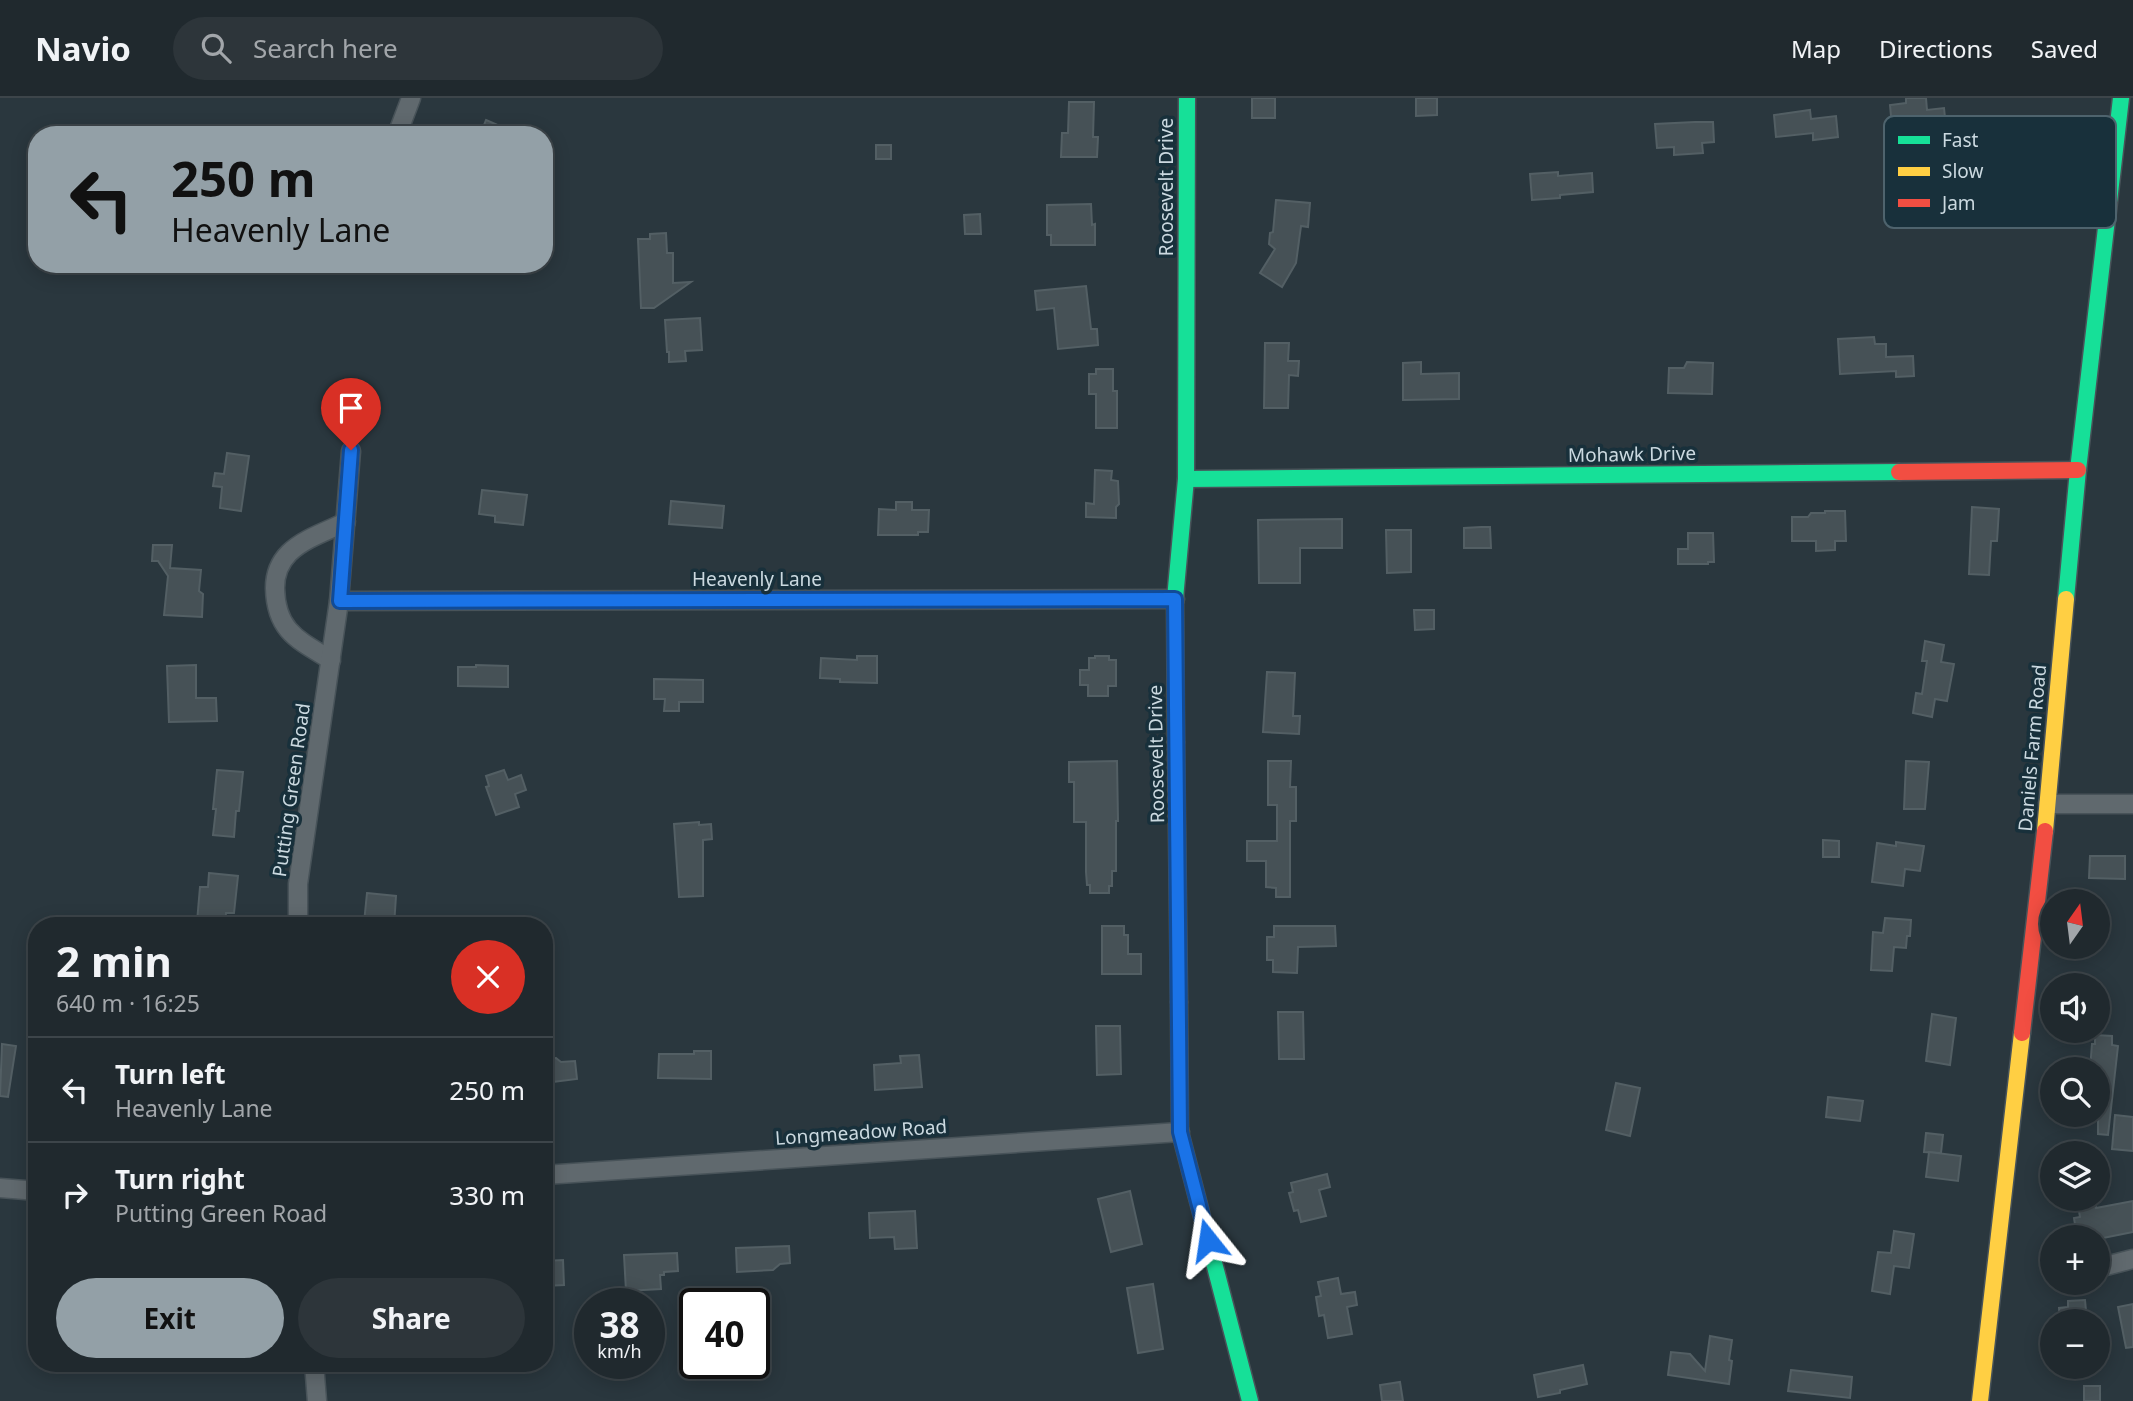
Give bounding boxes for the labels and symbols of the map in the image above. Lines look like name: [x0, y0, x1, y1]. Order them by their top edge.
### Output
legend: [1884, 116, 2116, 228]
street label: Roosevelt Drive: [1153, 118, 1179, 256]
text: Fast: [1942, 127, 1979, 153]
text: Slow: [1942, 158, 1983, 184]
text: Jam: [1940, 190, 1976, 216]
pin: [321, 378, 381, 450]
street label: Mohawk Drive: [1568, 440, 1696, 468]
street label: Heavenly Lane: [692, 566, 822, 592]
street label: Daniels Farm Road: [2012, 663, 2052, 833]
street label: Roosevelt Drive: [1142, 685, 1170, 823]
street label: Putting Green Road: [266, 701, 316, 879]
north arrow: [2040, 889, 2110, 959]
street label: Longmeadow Road: [774, 1113, 948, 1151]
position arrow: [1171, 1203, 1245, 1277]
speed limit sign: 40: [679, 1288, 770, 1379]

